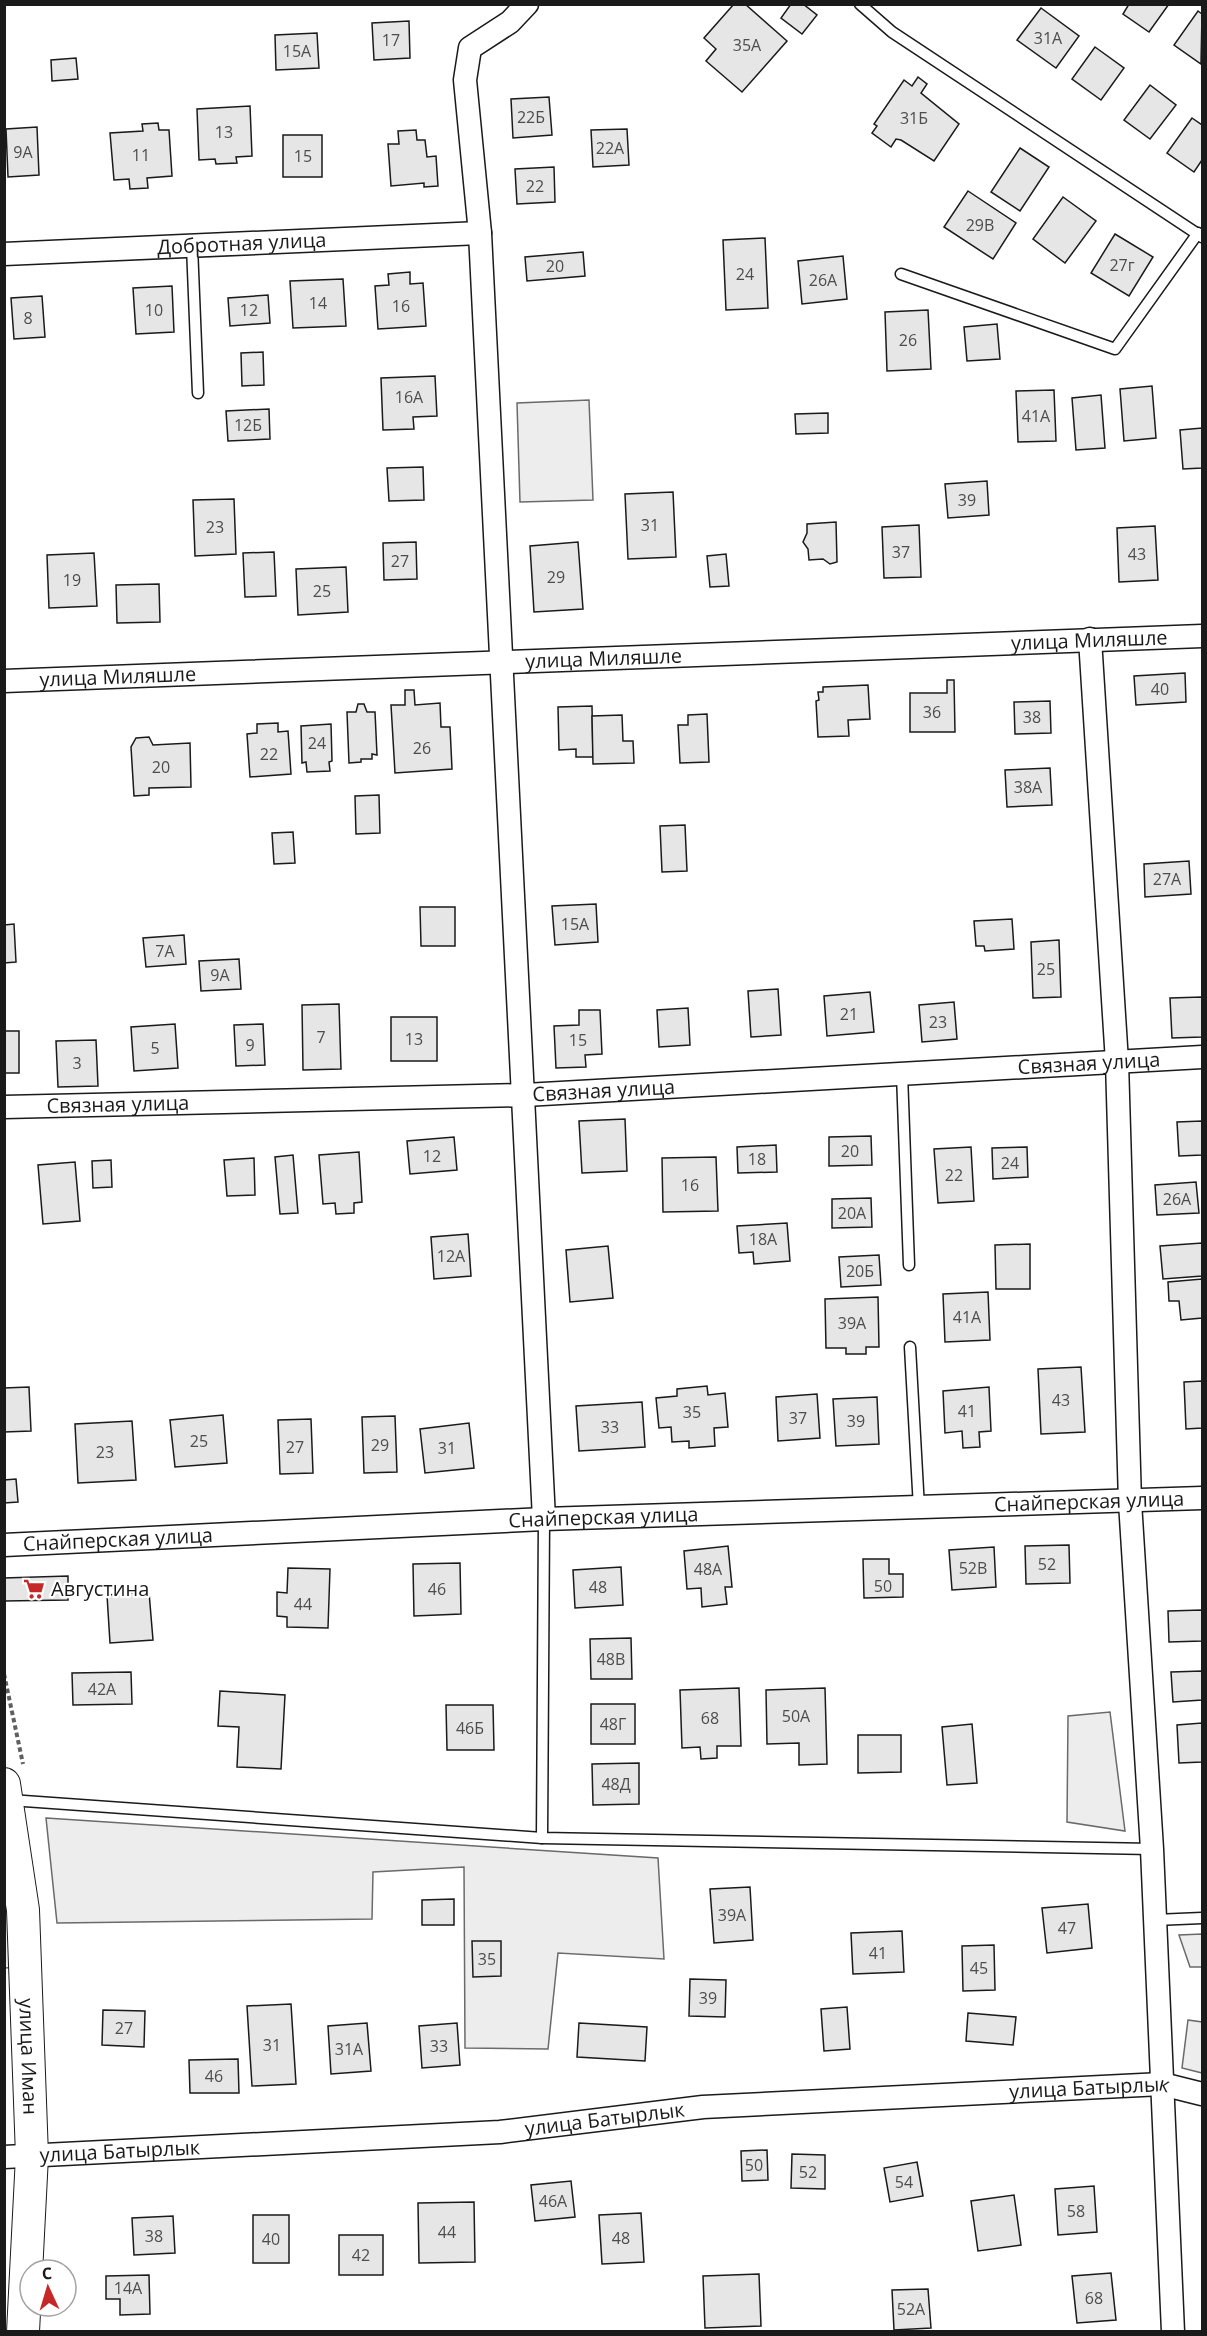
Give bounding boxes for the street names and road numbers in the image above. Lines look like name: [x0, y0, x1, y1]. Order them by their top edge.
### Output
street label: Добротная улица: [157, 226, 327, 260]
street label: улица Миляшле: [1010, 623, 1168, 656]
street label: улица Миляшле: [525, 642, 682, 674]
street label: улица Миляшле: [39, 660, 197, 693]
street label: Связная улица: [1017, 1045, 1161, 1080]
street label: Связная улица: [532, 1073, 676, 1108]
street label: Связная улица: [46, 1089, 190, 1119]
street label: Снайперская улица: [994, 1485, 1185, 1518]
street label: Снайперская улица: [508, 1500, 699, 1534]
street label: Снайперская улица: [22, 1521, 213, 1557]
street label: улица Иман: [13, 1998, 44, 2115]
street label: улица Батырлык: [1008, 2070, 1173, 2105]
street label: улица Батырлык: [523, 2095, 687, 2142]
street label: улица Батырлык: [39, 2133, 201, 2168]

